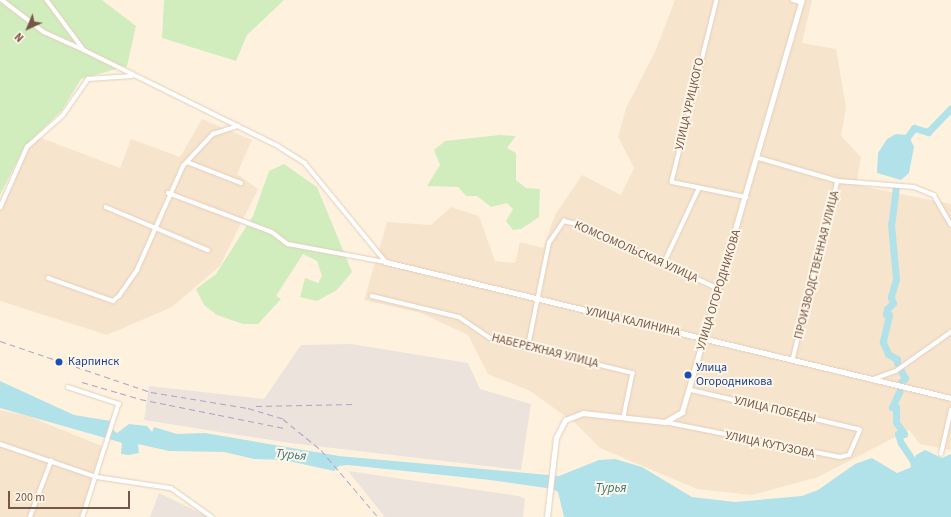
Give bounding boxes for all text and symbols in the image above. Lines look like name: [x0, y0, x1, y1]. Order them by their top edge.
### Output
north arrow: [8, 8, 48, 48]
text: N: [11, 29, 27, 45]
street label: УЛИЦА УРИЦКОГО: [672, 56, 708, 152]
street label: ПРОИЗВОДСТВЕННАЯ УЛИЦА: [792, 189, 842, 341]
street label: КОМСОМОЛЬСКАЯ УЛИЦА: [572, 218, 700, 286]
street label: УЛИЦА ОГОРОДНИКОВА: [694, 228, 744, 352]
street label: УЛИЦА КАЛИНИНА: [584, 304, 682, 340]
street label: НАБЕРЕЖНАЯ УЛИЦА: [490, 331, 600, 371]
place label: Карпинск: [68, 355, 119, 369]
marker: Карпинск: [53, 356, 65, 368]
place label: Улица Огородникова: [696, 361, 772, 389]
marker: Улица Огородникова: [683, 370, 693, 380]
street label: УЛИЦА ПОБЕДЫ: [733, 394, 817, 426]
street label: УЛИЦА КУТУЗОВА: [724, 428, 816, 462]
water label: Турья: [275, 446, 307, 464]
water label: Турья: [596, 480, 626, 496]
scale bar: [10, 483, 132, 509]
text: 200 m: [15, 489, 45, 506]

